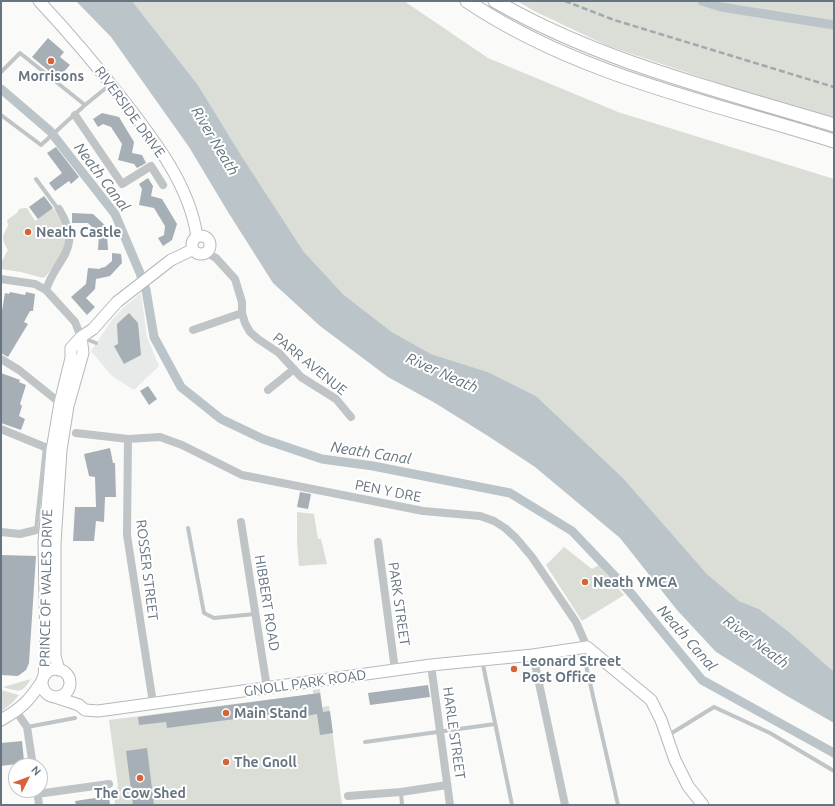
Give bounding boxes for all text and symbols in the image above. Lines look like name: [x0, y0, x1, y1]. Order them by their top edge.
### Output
marker: Morrisons: [46, 56, 56, 66]
street label: RIVERSIDE DRIVE: [91, 63, 169, 161]
place label: Morrisons: [18, 68, 84, 84]
water label: River Neath: [187, 103, 243, 179]
water label: Neath Canal: [70, 139, 134, 215]
place label: Neath Castle: [36, 224, 121, 240]
marker: Neath Castle: [23, 227, 33, 237]
street label: PARR AVENUE: [270, 329, 350, 399]
water label: River Neath: [403, 349, 481, 397]
water label: Neath Canal: [329, 438, 413, 468]
street label: PEN Y DRE: [353, 476, 423, 506]
street label: PRINCE OF WALES DRIVE: [36, 509, 56, 667]
street label: ROSSER STREET: [132, 519, 162, 621]
street label: HIBBERT ROAD: [251, 554, 283, 652]
street label: PARK STREET: [385, 561, 413, 647]
place label: Neath YMCA: [593, 574, 677, 590]
marker: Neath YMCA: [580, 577, 590, 587]
water label: Neath Canal: [653, 601, 721, 675]
water label: River Neath: [720, 612, 792, 672]
place label: Leonard Street Post Office: [522, 653, 621, 686]
marker: Leonard Street Post Office: [509, 664, 519, 674]
street label: GNOLL PARK ROAD: [243, 666, 367, 700]
street label: HARLE STREET: [439, 686, 469, 780]
place label: Main Stand: [234, 705, 307, 721]
marker: Main Stand: [221, 708, 231, 718]
place label: The Gnoll: [234, 754, 297, 770]
marker: The Gnoll: [221, 757, 231, 767]
north arrow: [8, 758, 48, 798]
text: N: [29, 764, 43, 778]
marker: The Cow Shed: [135, 773, 145, 783]
place label: The Cow Shed: [94, 785, 186, 801]

